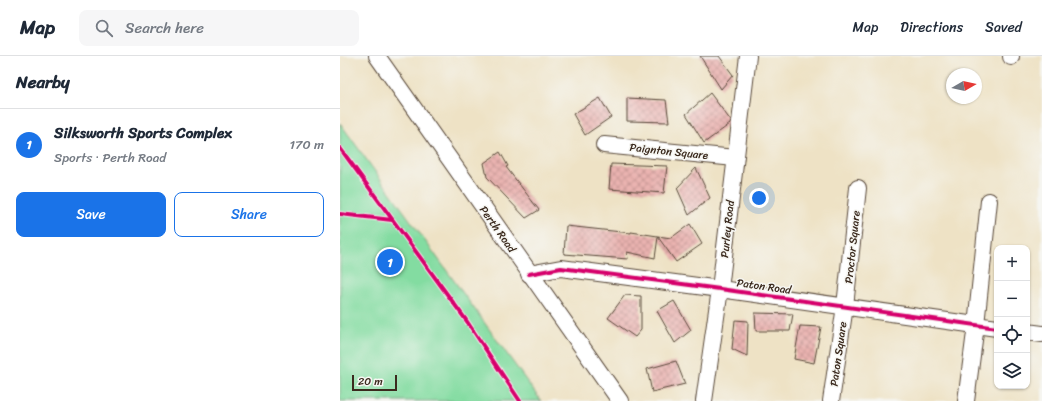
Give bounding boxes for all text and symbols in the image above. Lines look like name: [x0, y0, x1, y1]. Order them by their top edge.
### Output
search box: [79, 10, 359, 46]
text: Map: [20, 11, 55, 44]
text: Search here: [125, 15, 204, 41]
text: Map: [852, 15, 878, 40]
text: Directions: [900, 15, 963, 40]
text: Saved: [985, 15, 1022, 40]
icon: search: [93, 17, 115, 39]
text: Nearby: [16, 67, 70, 97]
north arrow: [946, 68, 982, 104]
text: Silksworth Sports Complex: [54, 120, 232, 146]
text: 1: [26, 133, 32, 156]
text: 170 m: [289, 133, 324, 156]
street label: Paignton Square: [629, 138, 710, 165]
text: Sports · Perth Road: [54, 146, 166, 169]
your location: [749, 188, 769, 208]
button: Save: [16, 192, 166, 237]
button: Share: [174, 192, 324, 237]
street label: Purley Road: [715, 198, 740, 259]
street label: Perth Road: [474, 202, 522, 258]
street label: Proctor Square: [839, 209, 866, 285]
map controls: [994, 245, 1030, 389]
button: +: [994, 245, 1030, 281]
pin: 1: [377, 247, 403, 277]
street label: Paton Road: [735, 273, 794, 300]
button: −: [994, 281, 1030, 317]
button: locate: [994, 317, 1030, 353]
street label: Paton Square: [825, 320, 852, 388]
button: layers: [994, 353, 1030, 389]
text: 20 m: [358, 372, 383, 391]
scale bar: [352, 373, 397, 392]

